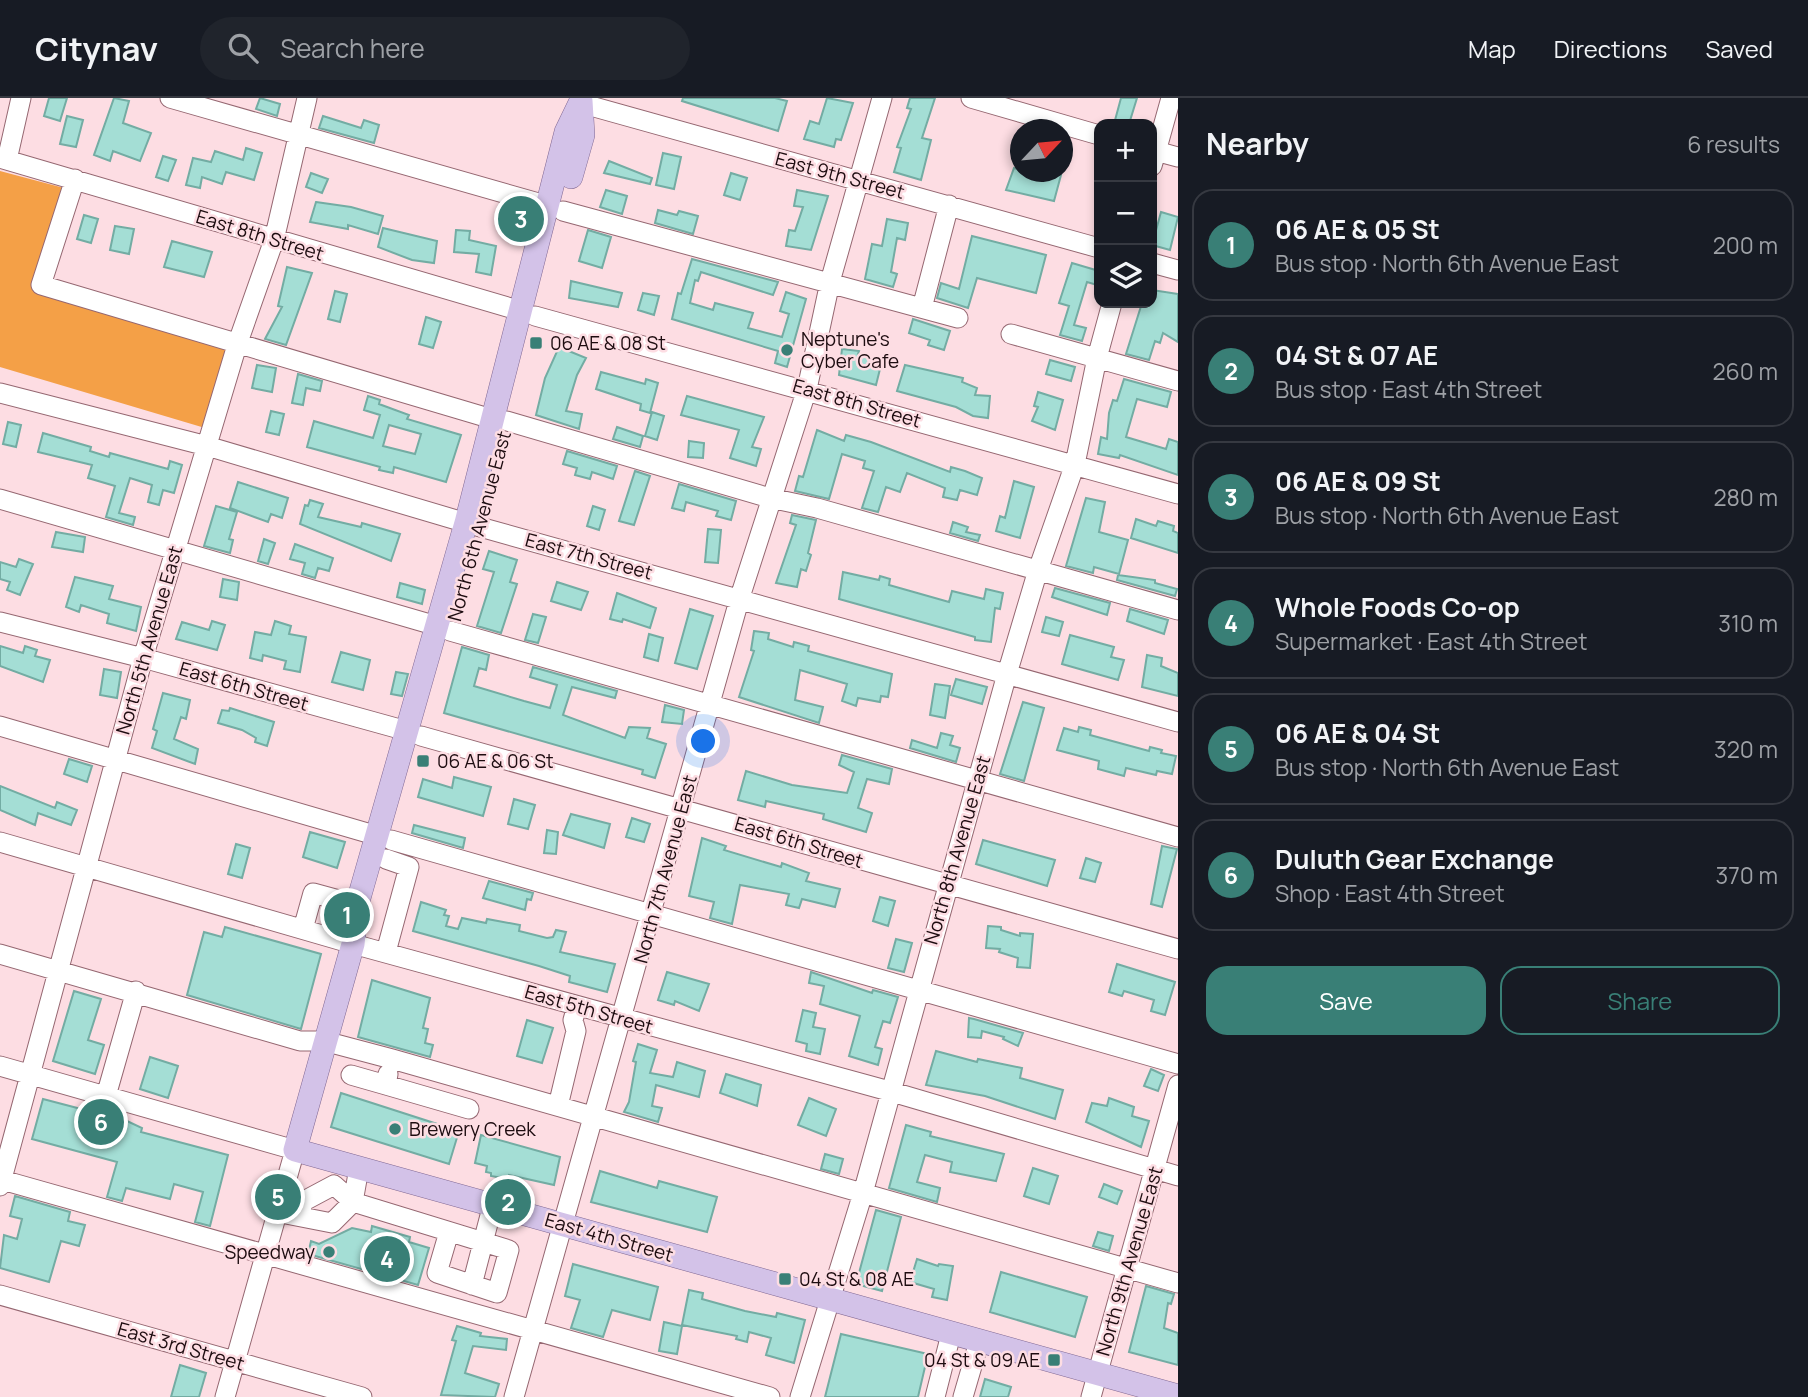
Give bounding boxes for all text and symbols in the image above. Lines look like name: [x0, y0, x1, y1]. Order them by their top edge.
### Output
search box: [200, 17, 690, 80]
text: Citynav: [35, 26, 158, 71]
icon: search: [224, 29, 262, 67]
text: Search here: [280, 30, 425, 66]
text: Map: [1468, 32, 1516, 65]
text: Directions: [1554, 32, 1667, 65]
text: Saved: [1705, 32, 1773, 65]
north arrow: [1010, 119, 1073, 182]
map controls: [1094, 119, 1157, 308]
button: +: [1094, 119, 1157, 182]
text: Nearby: [1206, 123, 1309, 164]
text: 6 results: [1687, 128, 1780, 160]
street label: East 9th Street: [772, 145, 908, 205]
button: −: [1094, 182, 1157, 245]
pin: 3: [498, 193, 544, 245]
street label: East 8th Street: [193, 203, 327, 267]
text: 06 AE & 05 St: [1275, 211, 1440, 247]
text: 1: [1226, 229, 1236, 261]
text: 200 m: [1713, 229, 1778, 261]
button: layers: [1094, 245, 1157, 308]
text: Bus stop · North 6th Avenue East: [1275, 247, 1619, 279]
place label: Neptune's Cyber Cafe: [801, 326, 899, 374]
place label: 06 AE & 08 St: [550, 330, 666, 356]
marker: 06 AE & 08 St: [528, 335, 544, 351]
text: 04 St & 07 AE: [1275, 337, 1438, 373]
marker: Neptune's Cyber Cafe: [779, 342, 795, 358]
text: 2: [1224, 355, 1238, 387]
text: 260 m: [1712, 355, 1778, 387]
street label: East 8th Street: [790, 372, 924, 434]
text: Bus stop · East 4th Street: [1275, 373, 1542, 405]
street label: North 6th Avenue East: [441, 428, 517, 624]
text: 06 AE & 09 St: [1275, 463, 1441, 499]
text: 3: [1224, 481, 1238, 513]
text: 280 m: [1713, 481, 1778, 513]
text: Bus stop · North 6th Avenue East: [1275, 499, 1619, 531]
street label: East 7th Street: [522, 527, 656, 585]
street label: North 5th Avenue East: [110, 543, 188, 737]
text: Whole Foods Co-op: [1275, 589, 1520, 625]
text: 4: [1224, 607, 1238, 639]
text: 310 m: [1718, 607, 1778, 639]
text: Supermarket · East 4th Street: [1275, 625, 1587, 657]
street label: East 6th Street: [176, 655, 312, 717]
text: 06 AE & 04 St: [1275, 715, 1440, 751]
your location: [686, 724, 720, 758]
text: 5: [1224, 733, 1238, 765]
text: 320 m: [1714, 733, 1778, 765]
place label: 06 AE & 06 St: [437, 748, 554, 774]
text: Bus stop · North 6th Avenue East: [1275, 751, 1619, 783]
marker: 06 AE & 06 St: [415, 753, 431, 769]
street label: North 8th Avenue East: [918, 753, 996, 947]
street label: North 7th Avenue East: [627, 772, 703, 966]
street label: East 6th Street: [732, 810, 866, 874]
text: Duluth Gear Exchange: [1275, 841, 1554, 877]
text: 6: [1224, 859, 1238, 891]
text: 370 m: [1716, 859, 1778, 891]
text: Shop · East 4th Street: [1275, 877, 1505, 909]
pin: 1: [324, 889, 370, 941]
button: Save: [1206, 966, 1486, 1035]
button: Share: [1500, 966, 1780, 1035]
street label: East 5th Street: [522, 978, 656, 1040]
pin: 6: [78, 1096, 124, 1148]
place label: Brewery Creek: [409, 1116, 536, 1142]
marker: Brewery Creek: [387, 1121, 403, 1137]
street label: North 9th Avenue East: [1089, 1163, 1169, 1359]
pin: 5: [255, 1171, 301, 1223]
pin: 2: [485, 1176, 531, 1228]
street label: East 4th Street: [542, 1206, 676, 1268]
pin: 4: [364, 1233, 410, 1285]
place label: Speedway: [225, 1239, 315, 1265]
marker: Speedway: [321, 1244, 337, 1260]
place label: 04 St & 08 AE: [799, 1266, 914, 1292]
marker: 04 St & 08 AE: [777, 1271, 793, 1287]
street label: East 3rd Street: [115, 1315, 247, 1377]
place label: 04 St & 09 AE: [924, 1347, 1040, 1373]
marker: 04 St & 09 AE: [1046, 1352, 1062, 1368]

